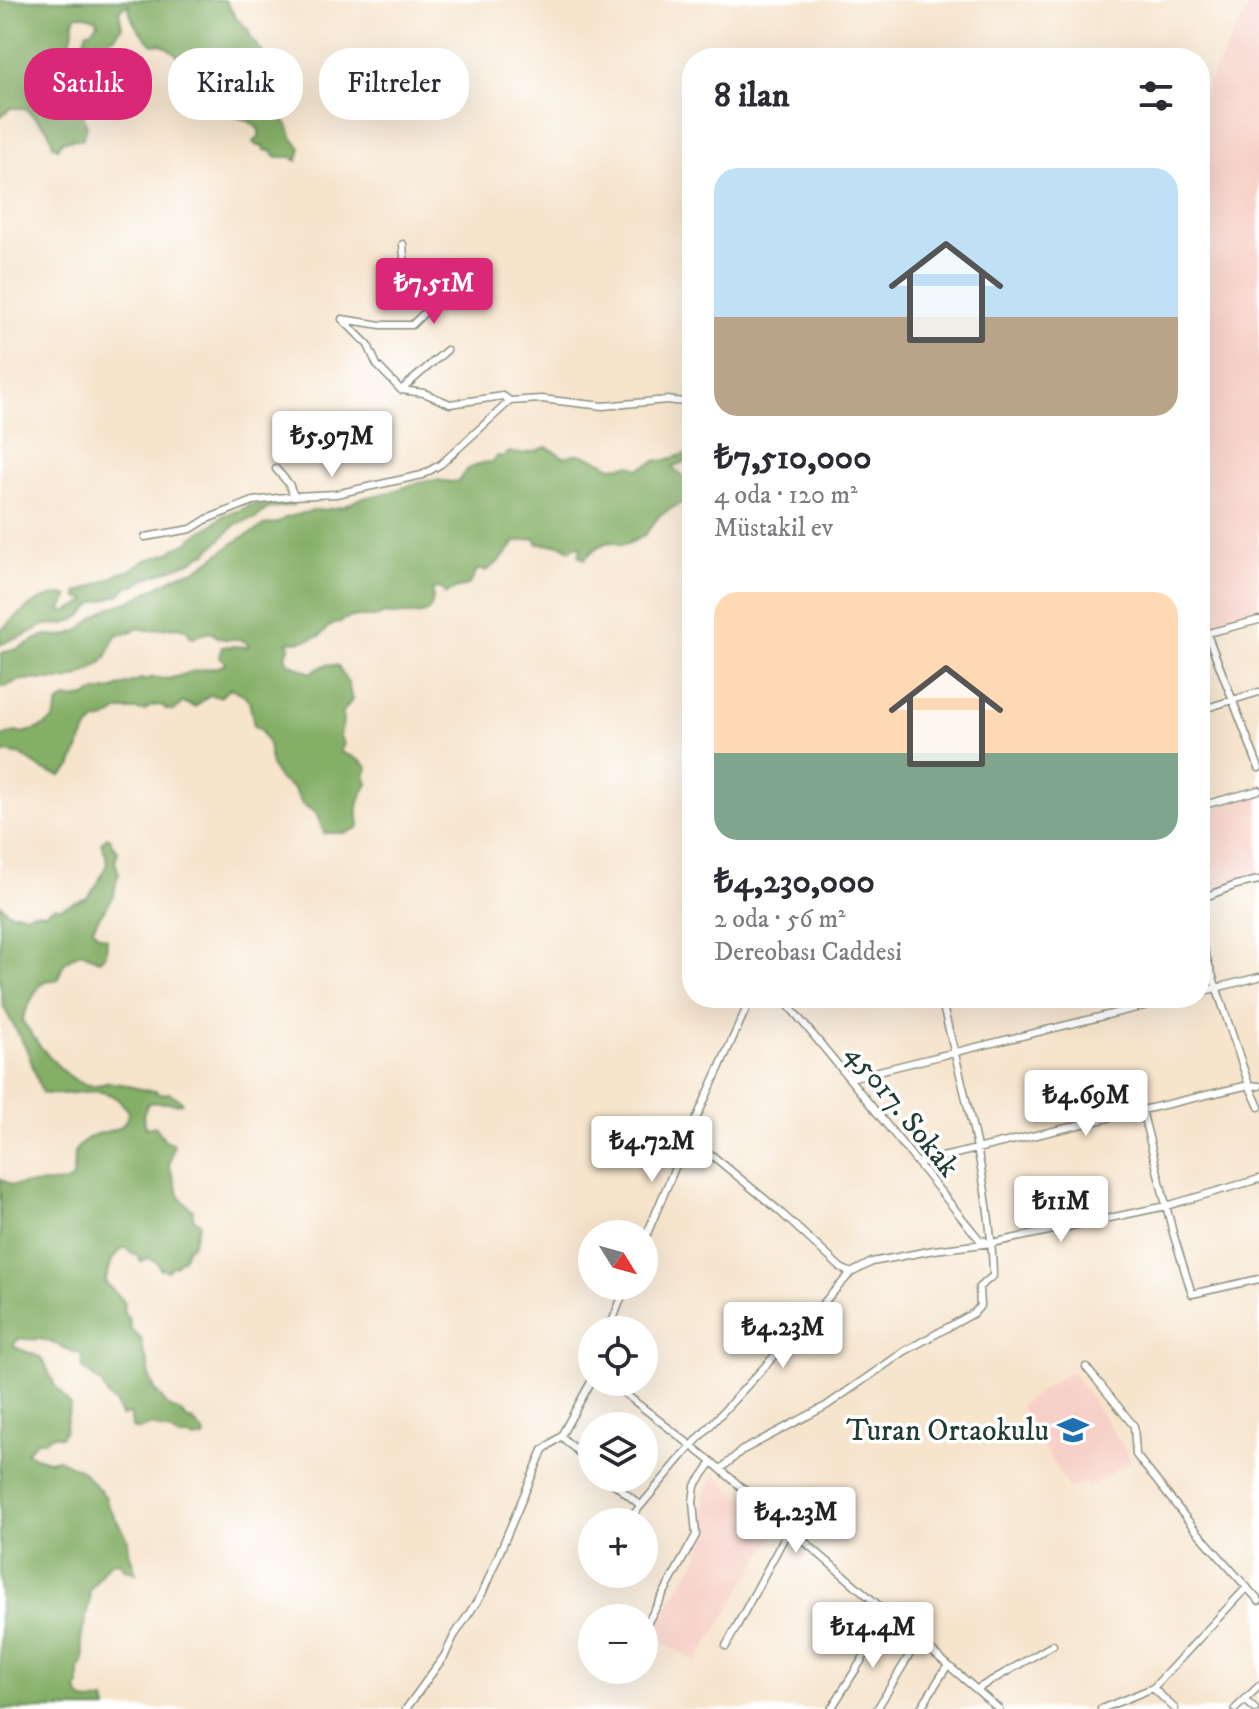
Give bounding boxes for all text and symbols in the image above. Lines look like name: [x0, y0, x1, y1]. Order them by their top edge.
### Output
chip: Satılık: [24, 48, 152, 120]
chip: Kiralık: [168, 48, 303, 120]
chip: Filtreler: [319, 48, 469, 120]
icon: filters: [1134, 74, 1178, 118]
text: 8 ilan: [714, 75, 790, 117]
icon: home: [874, 220, 1018, 364]
pin: ₺7.51M: [369, 258, 499, 326]
text: ₺7.51M: [394, 267, 474, 300]
pin: ₺5.97M: [267, 411, 397, 479]
text: ₺5.97M: [290, 420, 374, 453]
text: ₺7,510,000: [714, 437, 871, 479]
text: 4 oda · 120 m²: [714, 479, 858, 512]
text: Müstakil ev: [714, 512, 833, 545]
icon: home: [874, 644, 1018, 788]
text: ₺4,230,000: [714, 861, 875, 903]
text: 2 oda · 56 m²: [714, 903, 846, 936]
text: Dereobası Caddesi: [714, 936, 902, 969]
street label: 45017. Sokak: [837, 1037, 967, 1185]
pin: ₺4.69M: [1021, 1070, 1151, 1138]
text: ₺4.69M: [1043, 1079, 1129, 1112]
pin: ₺4.72M: [587, 1116, 717, 1184]
text: ₺4.72M: [609, 1125, 695, 1158]
pin: ₺11M: [1014, 1176, 1108, 1244]
text: ₺11M: [1032, 1185, 1090, 1218]
north arrow: [578, 1220, 658, 1300]
map controls: [578, 1220, 658, 1684]
pin: ₺4.23M: [718, 1302, 848, 1370]
text: ₺4.23M: [742, 1311, 824, 1344]
button: locate: [578, 1316, 658, 1396]
button: layers: [578, 1412, 658, 1492]
place label: Turan Ortaokulu: [846, 1413, 1049, 1450]
school or university icon: Turan Ortaokulu: [1056, 1413, 1090, 1447]
pin: ₺4.23M: [731, 1487, 861, 1555]
text: ₺4.23M: [755, 1496, 837, 1529]
button: +: [578, 1508, 658, 1588]
pin: ₺14.4M: [808, 1602, 938, 1670]
button: −: [578, 1604, 658, 1684]
text: ₺14.4M: [830, 1611, 916, 1644]

